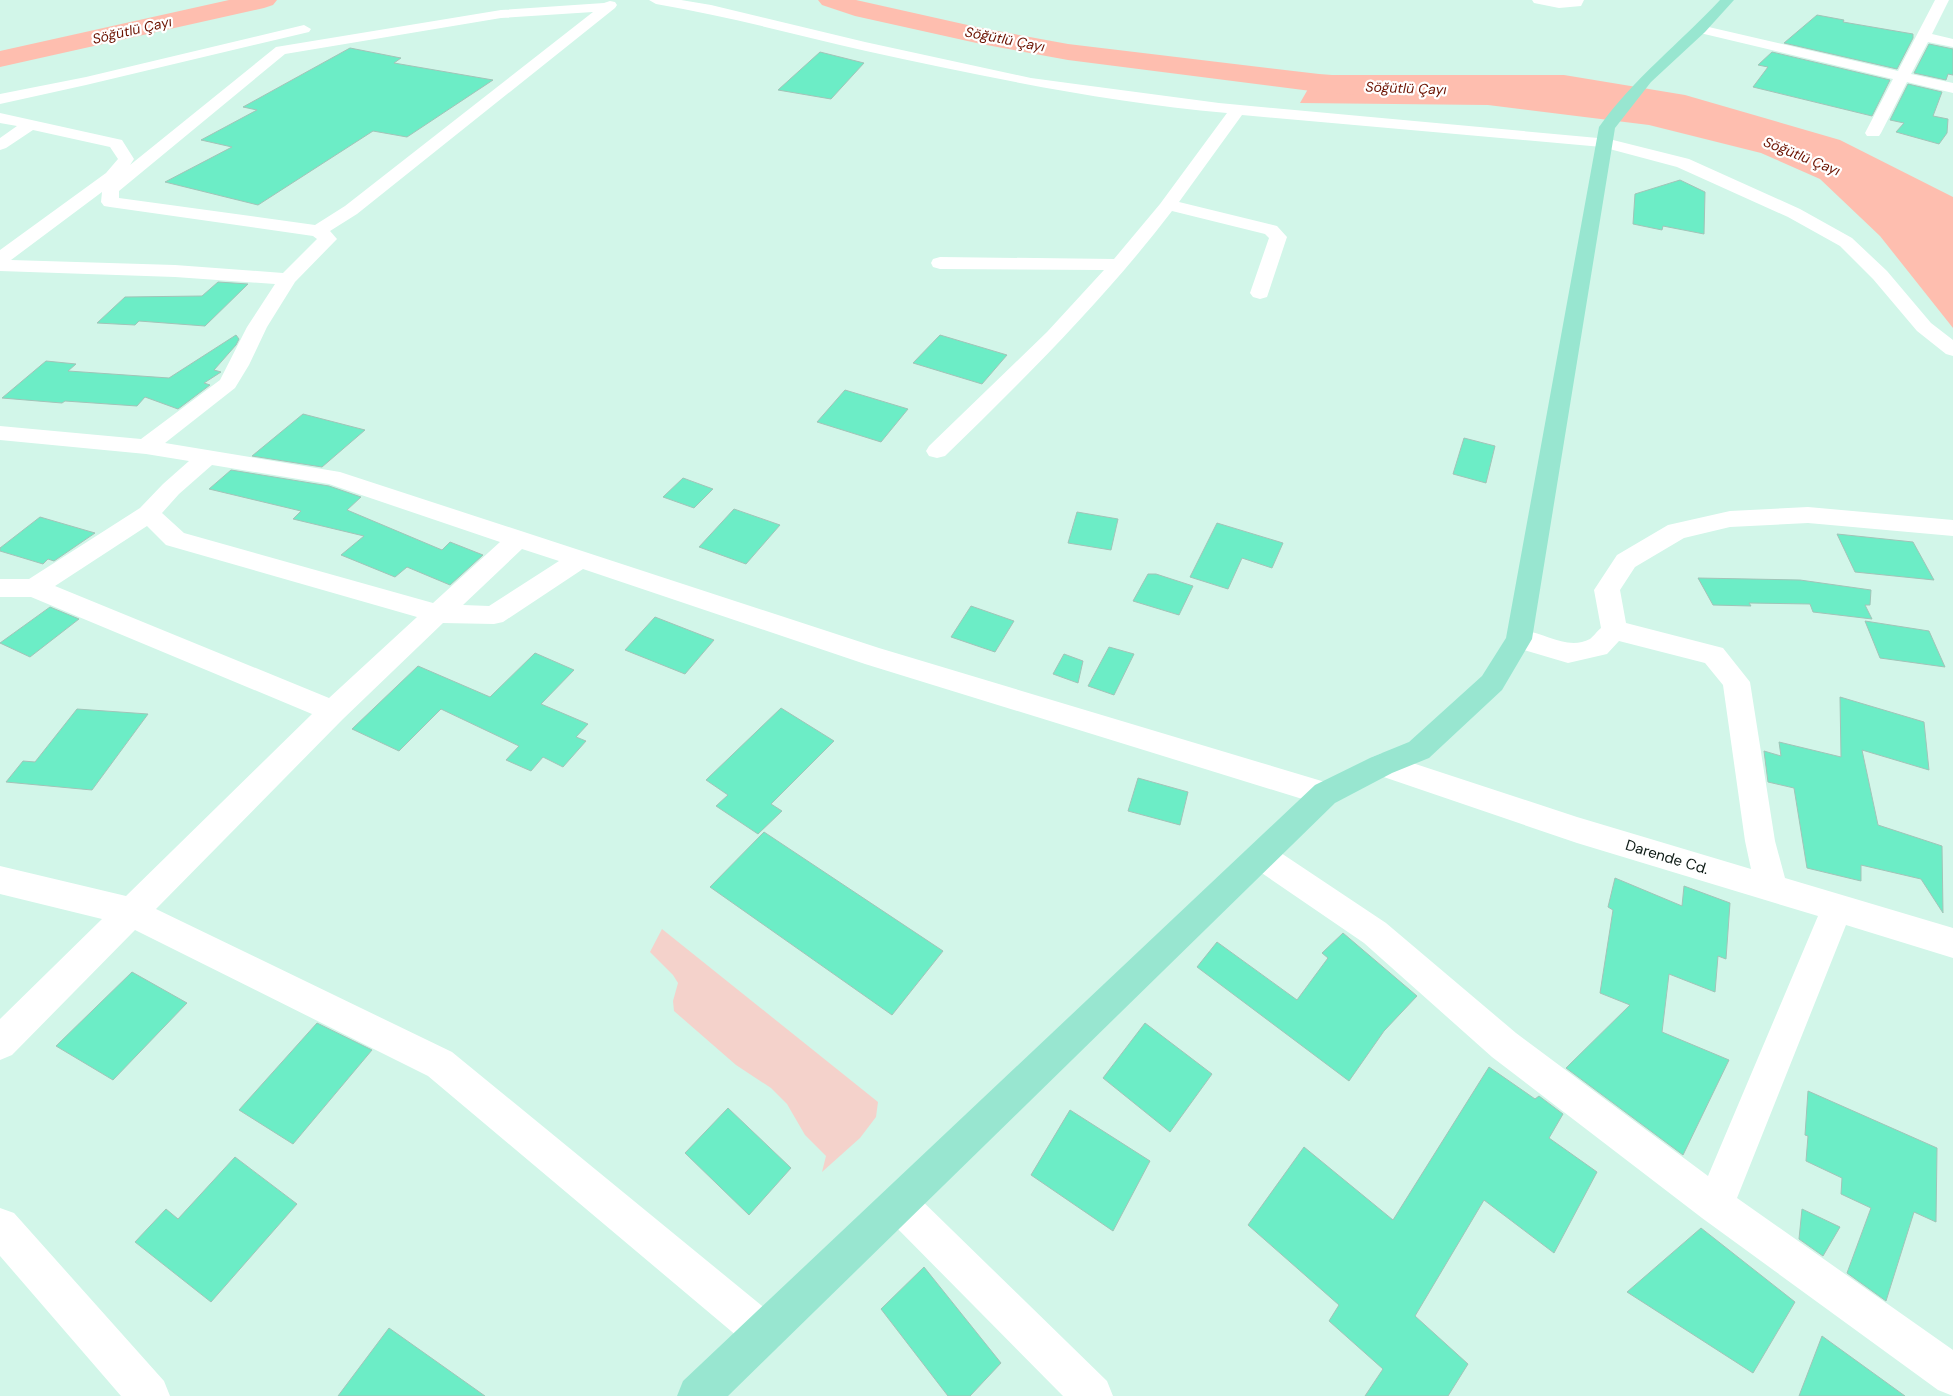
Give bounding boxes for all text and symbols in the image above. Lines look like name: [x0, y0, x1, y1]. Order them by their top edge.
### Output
water label: Söğütlü Çayı: [90, 12, 174, 48]
water label: Söğütlü Çayı: [963, 22, 1047, 56]
water label: Söğütlü Çayı: [1365, 78, 1447, 98]
water label: Söğütlü Çayı: [1761, 132, 1843, 180]
street label: Darende Cd.: [1623, 835, 1711, 879]

